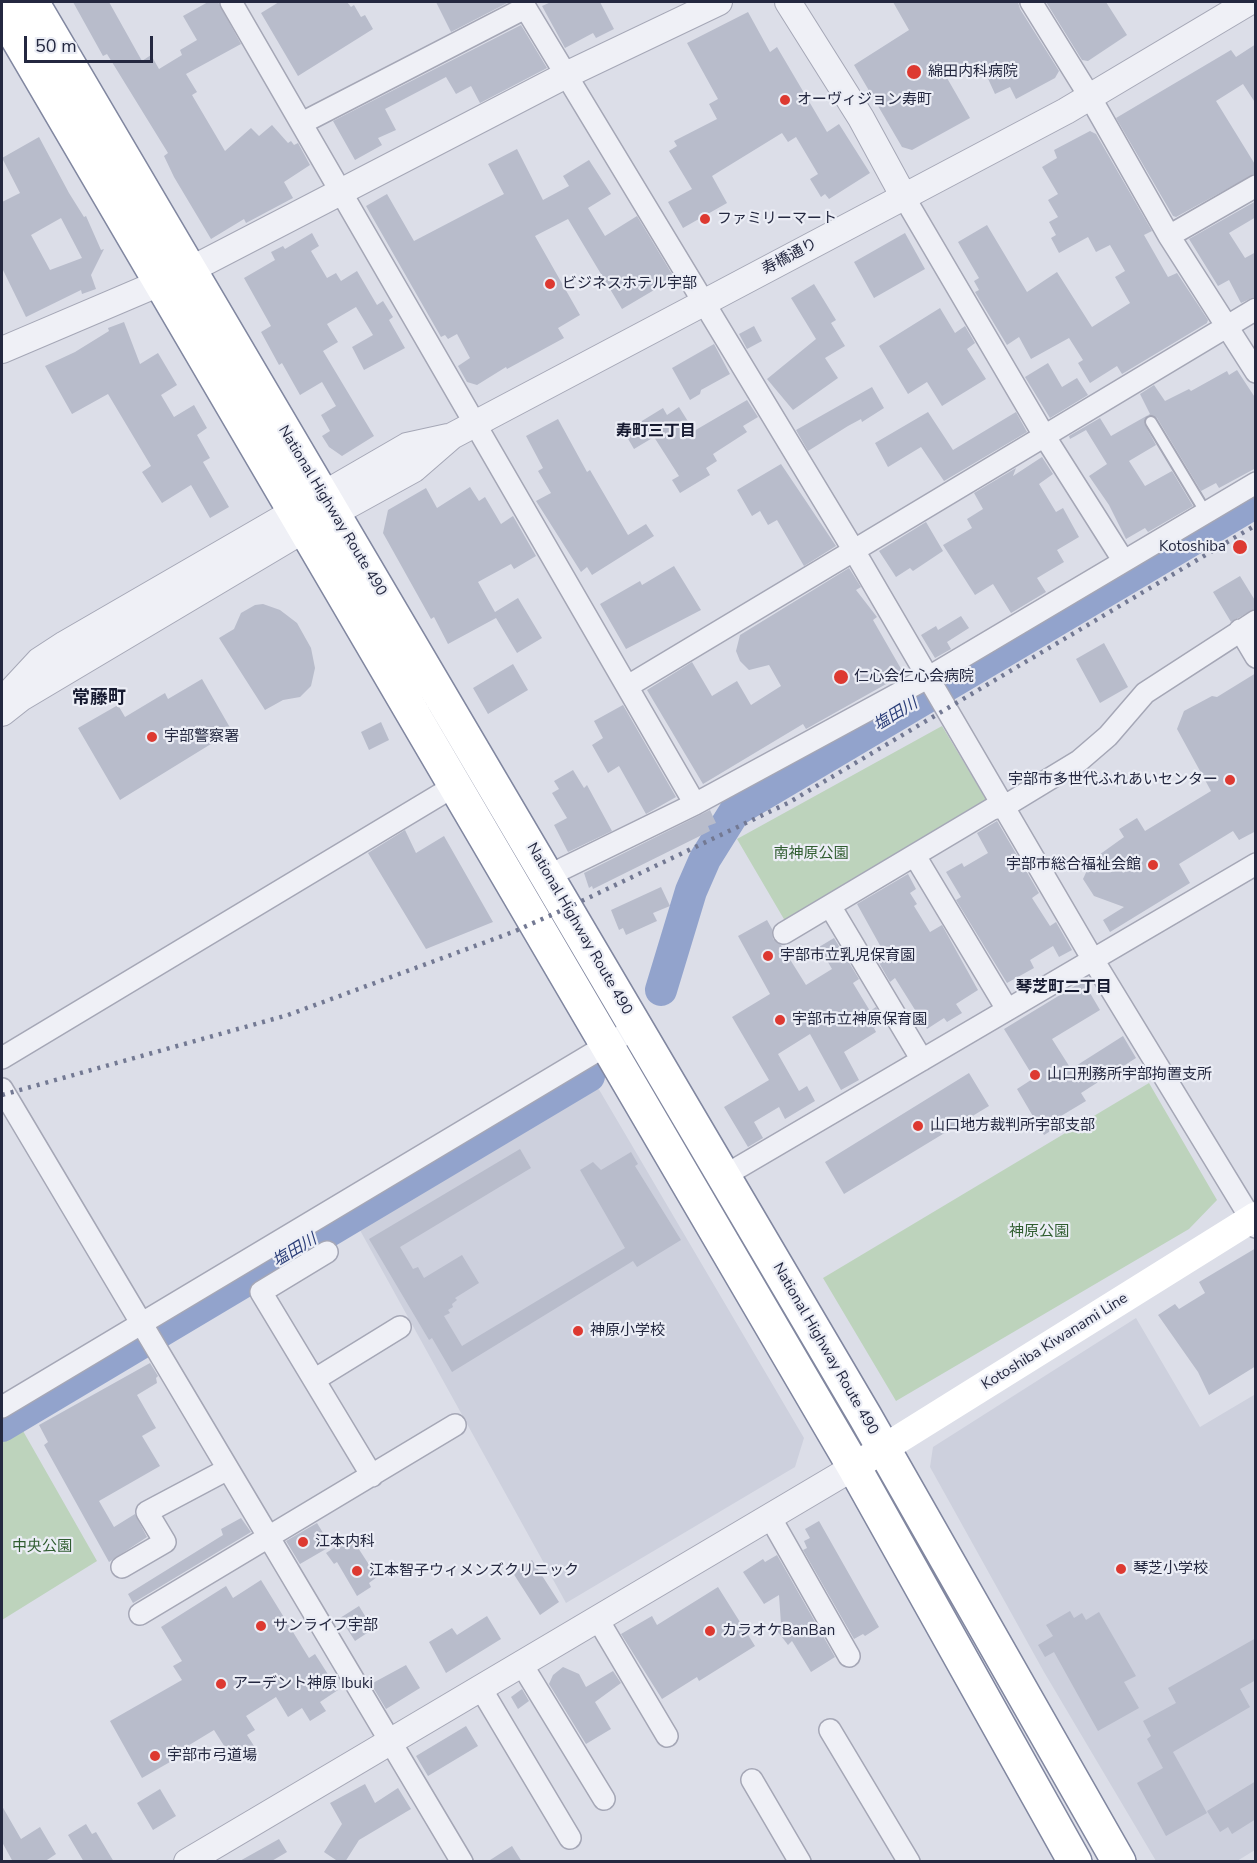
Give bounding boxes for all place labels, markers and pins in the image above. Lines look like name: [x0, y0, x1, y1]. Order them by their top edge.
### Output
marker: 綿田内科病院: [905, 63, 923, 81]
place label: 綿田内科病院: [928, 63, 1018, 81]
place label: オーヴィジョン寿町: [797, 91, 932, 109]
marker: オーヴィジョン寿町: [778, 93, 792, 107]
place label: ファミリーマート: [717, 210, 837, 228]
marker: ファミリーマート: [698, 212, 712, 226]
place label: ビジネスホテル宇部: [562, 275, 697, 293]
marker: ビジネスホテル宇部: [543, 277, 557, 291]
place label: Kotoshiba: [1159, 538, 1226, 556]
marker: Kotoshiba: [1231, 538, 1249, 556]
marker: 仁心会仁心会病院: [832, 668, 850, 686]
place label: 仁心会仁心会病院: [854, 668, 974, 686]
place label: 宇部警察署: [164, 728, 239, 746]
marker: 宇部警察署: [145, 730, 159, 744]
place label: 宇部市多世代ふれあいセンター: [1008, 771, 1218, 789]
marker: 宇部市多世代ふれあいセンター: [1223, 773, 1237, 787]
place label: 宇部市総合福祉会館: [1006, 856, 1141, 874]
marker: 宇部市総合福祉会館: [1146, 858, 1160, 872]
place label: 宇部市立乳児保育園: [780, 947, 915, 965]
marker: 宇部市立乳児保育園: [761, 949, 775, 963]
place label: 宇部市立神原保育園: [792, 1011, 927, 1029]
marker: 宇部市立神原保育園: [773, 1013, 787, 1027]
place label: 山口刑務所宇部拘置支所: [1047, 1066, 1212, 1084]
marker: 山口刑務所宇部拘置支所: [1028, 1068, 1042, 1082]
place label: 山口地方裁判所宇部支部: [930, 1117, 1095, 1135]
marker: 山口地方裁判所宇部支部: [911, 1119, 925, 1133]
place label: 神原小学校: [590, 1322, 665, 1340]
marker: 神原小学校: [571, 1324, 585, 1338]
place label: 江本内科: [315, 1533, 375, 1551]
marker: 江本内科: [296, 1535, 310, 1549]
place label: 琴芝小学校: [1133, 1560, 1208, 1578]
place label: 江本智子ウィメンズクリニック: [369, 1562, 579, 1580]
marker: 琴芝小学校: [1114, 1562, 1128, 1576]
marker: 江本智子ウィメンズクリニック: [350, 1564, 364, 1578]
place label: サンライフ宇部: [273, 1617, 378, 1635]
marker: サンライフ宇部: [254, 1619, 268, 1633]
place label: カラオケBanBan: [722, 1622, 835, 1640]
marker: カラオケBanBan: [703, 1624, 717, 1638]
place label: アーデント神原 Ibuki: [233, 1675, 373, 1693]
marker: アーデント神原 Ibuki: [214, 1677, 228, 1691]
place label: 宇部市弓道場: [167, 1747, 257, 1765]
marker: 宇部市弓道場: [148, 1749, 162, 1763]

